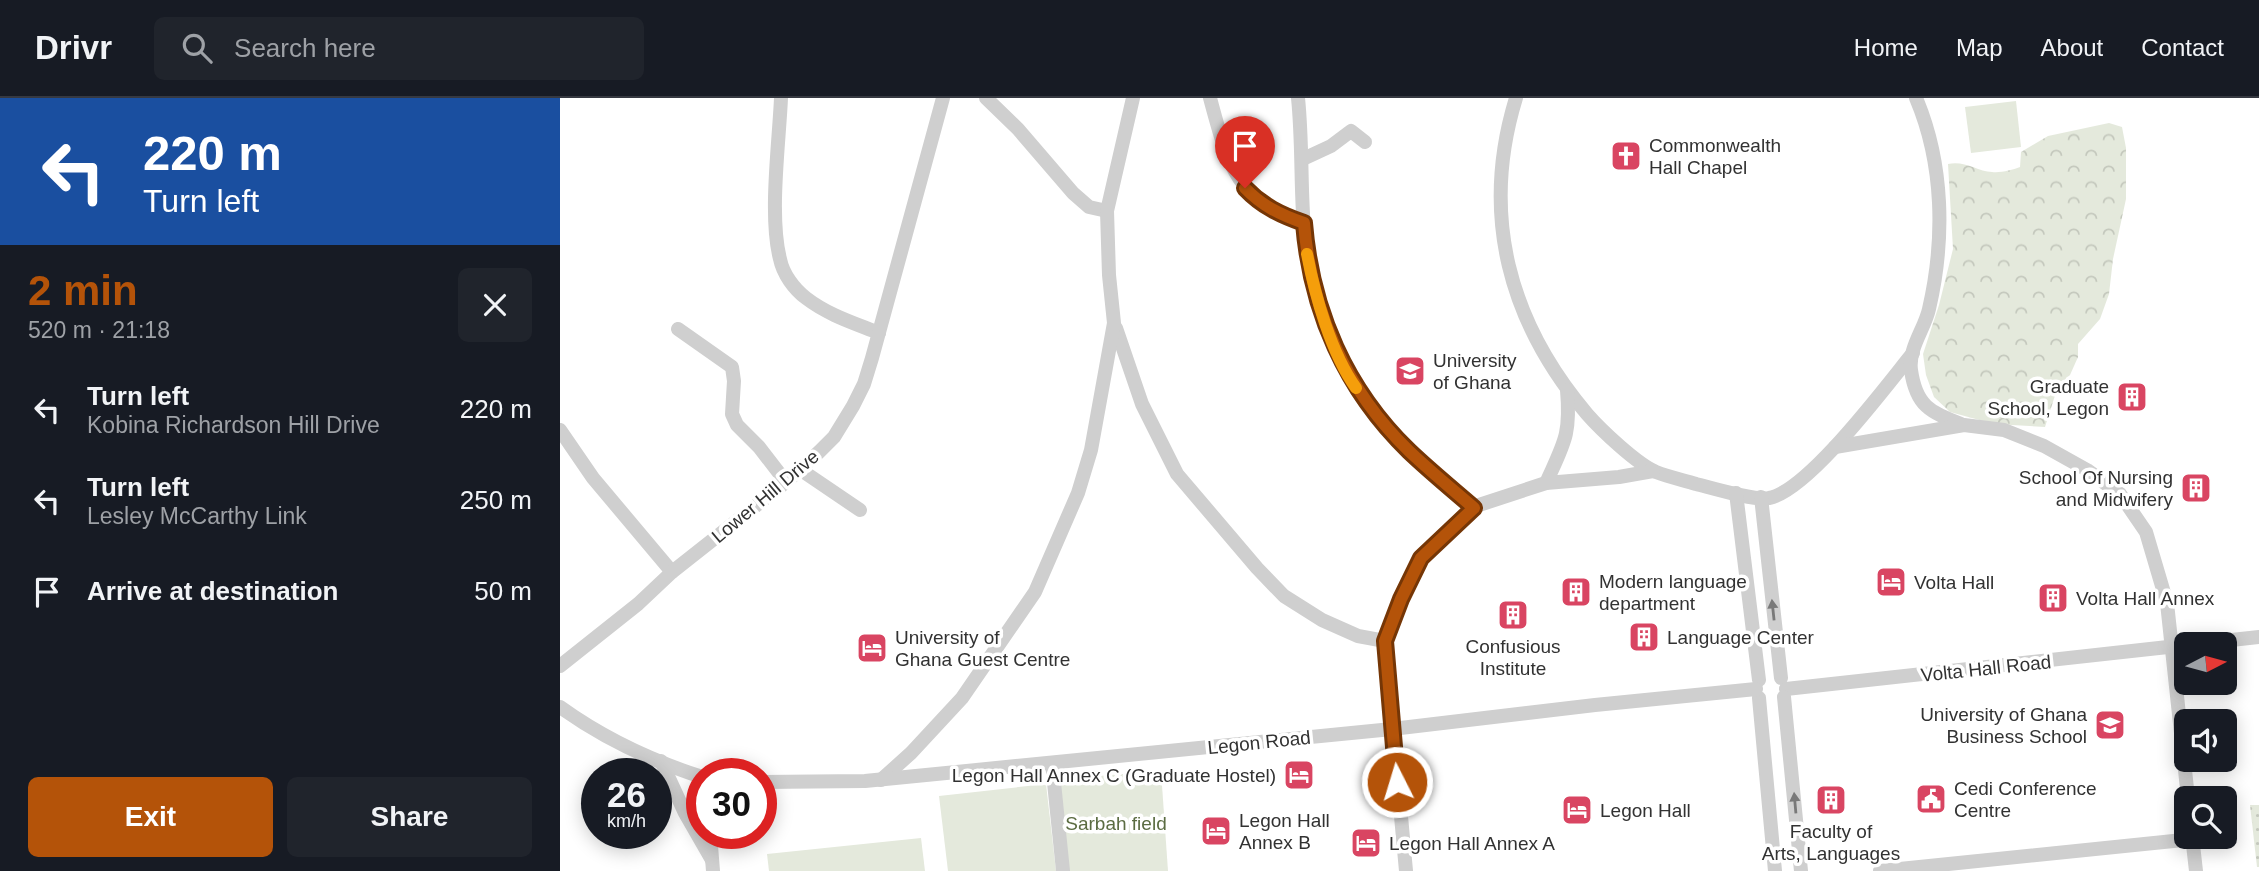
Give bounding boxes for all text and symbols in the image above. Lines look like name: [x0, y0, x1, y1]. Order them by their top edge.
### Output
search box: [154, 17, 644, 80]
text: Drivr: [35, 29, 112, 66]
icon: search: [178, 29, 216, 67]
text: Search here: [234, 33, 376, 63]
text: Home: [1854, 34, 1918, 61]
text: Map: [1956, 34, 2003, 61]
text: About: [2041, 34, 2103, 61]
text: Contact: [2141, 34, 2224, 61]
pin: [1215, 116, 1275, 188]
icon: left: [28, 126, 119, 217]
text: 220 m: [143, 126, 282, 180]
icon: arrive: [1226, 127, 1264, 165]
place label: Commonwealth Hall Chapel: [1649, 135, 1781, 178]
church icon: Commonwealth Hall Chapel: [1609, 139, 1643, 173]
text: Turn left: [143, 183, 259, 219]
text: 2 min: [28, 267, 138, 314]
button: close: [458, 268, 532, 342]
text: 520 m · 21:18: [28, 317, 170, 343]
place label: University of Ghana: [1433, 350, 1517, 393]
school or university icon: University of Ghana: [1393, 354, 1427, 388]
place label: Graduate School, Legon: [1988, 376, 2109, 419]
building icon: Graduate School, Legon: [2115, 380, 2149, 414]
text: Turn left: [87, 381, 189, 411]
icon: left: [28, 391, 66, 429]
text: 220 m: [460, 394, 532, 424]
text: Kobina Richardson Hill Drive: [87, 412, 380, 438]
street label: Lower Hill Drive: [708, 446, 823, 547]
place label: School Of Nursing and Midwifery: [2019, 467, 2173, 510]
building icon: School Of Nursing and Midwifery: [2179, 471, 2213, 505]
text: Turn left: [87, 472, 189, 502]
icon: left: [28, 482, 66, 520]
text: 250 m: [460, 485, 532, 515]
text: Lesley McCarthy Link: [87, 503, 307, 529]
hotel icon: Volta Hall: [1874, 565, 1908, 599]
place label: Modern language department: [1599, 571, 1747, 614]
place label: Volta Hall: [1914, 572, 1994, 593]
icon: arrive: [28, 573, 66, 611]
building icon: Modern language department: [1559, 575, 1593, 609]
text: Arrive at destination: [87, 576, 338, 606]
text: 50 m: [474, 576, 532, 606]
building icon: Volta Hall Annex: [2036, 581, 2070, 615]
place label: Volta Hall Annex: [2076, 588, 2215, 609]
building icon: Confusious Institute: [1496, 598, 1530, 632]
one-way arrow: [1768, 599, 1779, 621]
building icon: Language Center: [1627, 620, 1661, 654]
place label: University of Ghana Guest Centre: [895, 627, 1070, 670]
place label: Language Center: [1667, 627, 1815, 648]
hotel icon: University of Ghana Guest Centre: [855, 631, 889, 665]
north arrow: [2174, 632, 2236, 695]
map controls: [2174, 632, 2237, 849]
place label: Confusious Institute: [1465, 636, 1561, 679]
street label: Volta Hall Road: [1920, 651, 2052, 686]
place label: University of Ghana Business School: [1920, 704, 2087, 747]
school or university icon: University of Ghana Business School: [2093, 708, 2127, 742]
button: sound: [2174, 709, 2237, 772]
street label: Legon Road: [1206, 727, 1312, 758]
position arrow: [1360, 745, 1434, 819]
speed limit sign: 30: [686, 758, 777, 849]
hotel icon: Legon Hall Annex C (Graduate Hostel): [1282, 758, 1316, 792]
place label: Legon Hall Annex C (Graduate Hostel): [952, 765, 1276, 786]
text: 26: [607, 775, 646, 814]
button: Exit: [28, 777, 273, 857]
button: Share: [287, 777, 532, 857]
place label: Cedi Conference Centre: [1954, 778, 2097, 821]
public building icon: Cedi Conference Centre: [1914, 782, 1948, 816]
building icon: Faculty of Arts, Languages: [1814, 783, 1848, 817]
button: search: [2174, 786, 2237, 849]
one-way arrow: [1789, 792, 1800, 814]
hotel icon: Legon Hall: [1560, 793, 1594, 827]
place label: Legon Hall: [1600, 800, 1691, 821]
place label: Legon Hall Annex B: [1239, 810, 1330, 853]
text: km/h: [607, 811, 646, 831]
park label: Sarbah field: [1065, 813, 1167, 834]
hotel icon: Legon Hall Annex B: [1199, 814, 1233, 848]
place label: Faculty of Arts, Languages: [1762, 821, 1900, 864]
hotel icon: Legon Hall Annex A: [1349, 826, 1383, 860]
place label: Legon Hall Annex A: [1389, 833, 1555, 854]

